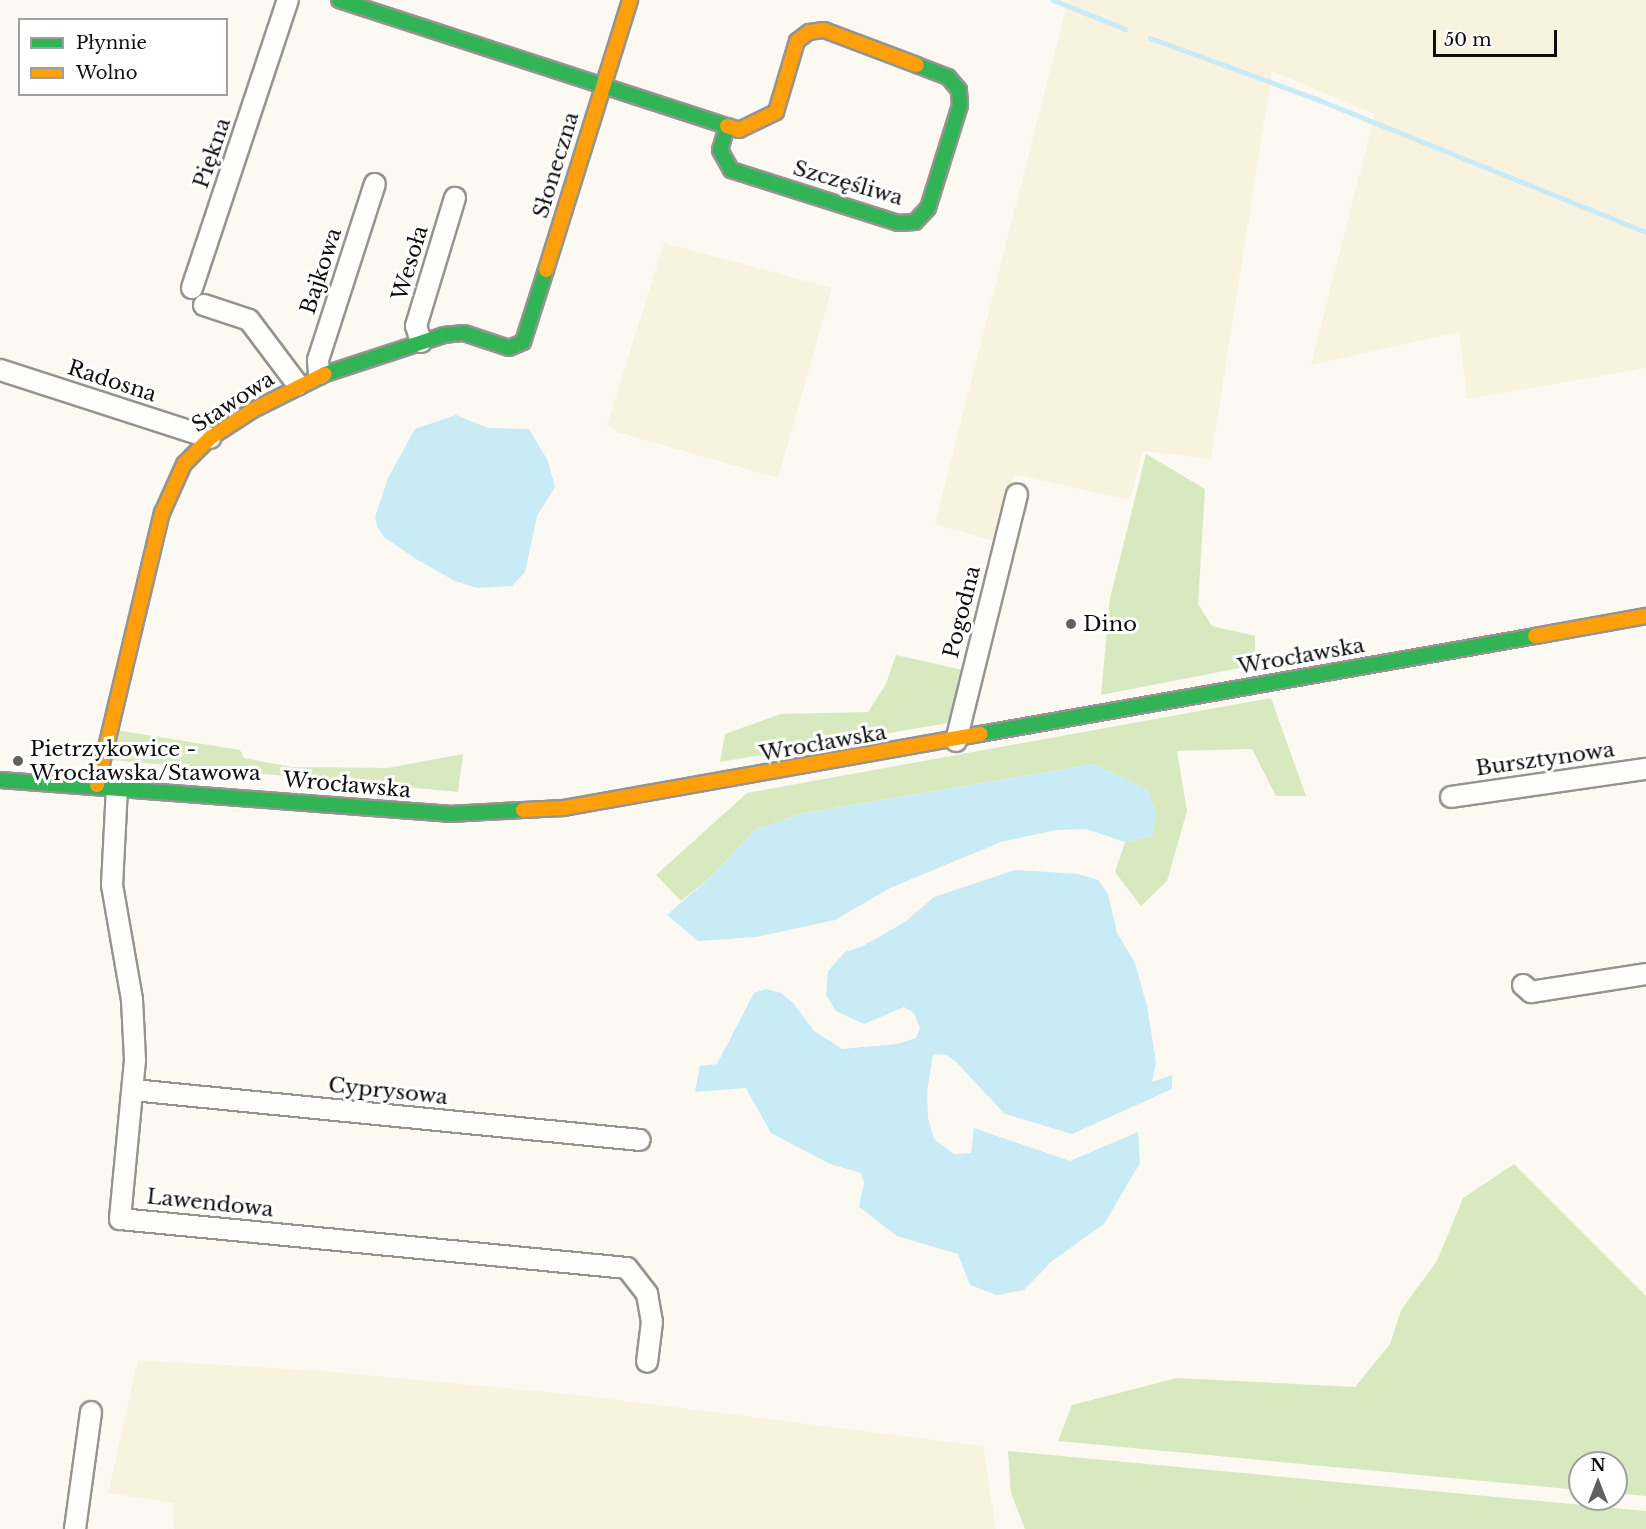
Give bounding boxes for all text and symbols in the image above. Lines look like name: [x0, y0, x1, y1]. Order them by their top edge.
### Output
legend: [18, 18, 228, 96]
scale bar: [1436, 18, 1560, 56]
text: 50 m: [1444, 29, 1492, 51]
text: Płynnie: [76, 32, 147, 54]
text: Wolno: [76, 62, 138, 84]
street label: Słoneczna: [528, 109, 584, 221]
street label: Piękna: [188, 115, 236, 191]
street label: Szczęśliwa: [790, 155, 906, 211]
street label: Wesoła: [387, 223, 433, 303]
street label: Bajkowa: [295, 225, 347, 317]
street label: Radosna: [64, 355, 160, 407]
street label: Stawowa: [187, 366, 279, 438]
street label: Pogodna: [938, 563, 986, 661]
place label: Dino: [1083, 611, 1137, 637]
marker: Dino: [1064, 617, 1078, 631]
street label: Wrocławska: [1236, 632, 1366, 680]
street label: Wrocławska: [758, 719, 888, 767]
place label: Pietrzykowice - Wrocławska/Stawowa: [30, 736, 261, 786]
street label: Bursztynowa: [1474, 737, 1616, 781]
marker: Pietrzykowice - Wrocławska/Stawowa: [11, 754, 25, 768]
street label: Wrocławska: [282, 767, 412, 803]
street label: Cyprysowa: [327, 1072, 449, 1110]
street label: Lawendowa: [145, 1184, 275, 1222]
north arrow: [1568, 1451, 1628, 1511]
text: N: [1590, 1455, 1606, 1475]

